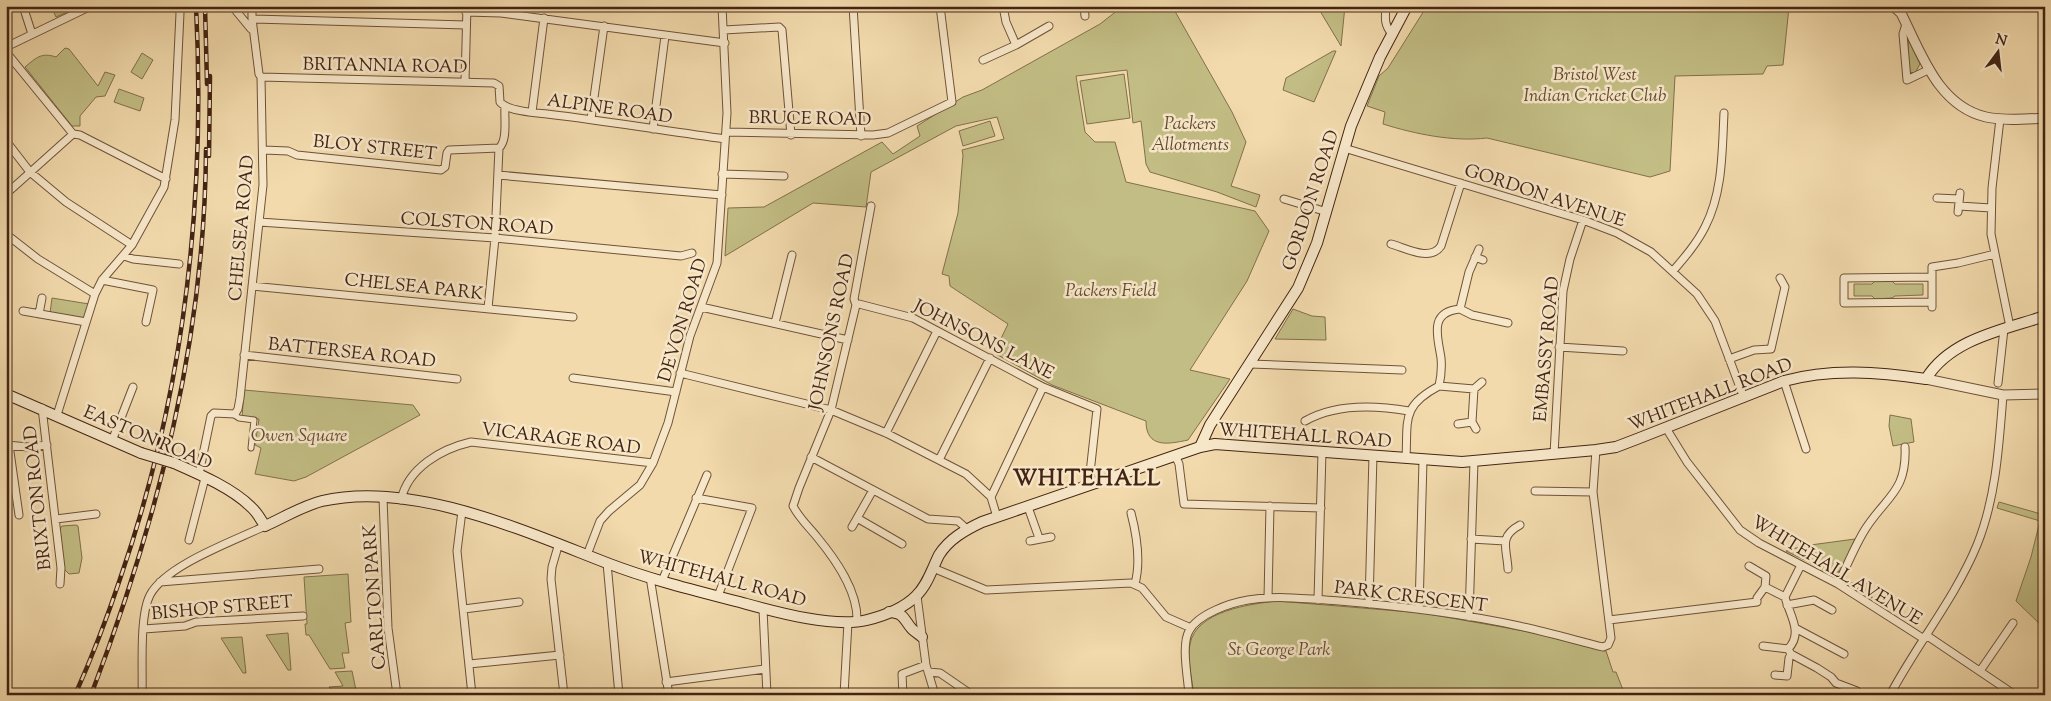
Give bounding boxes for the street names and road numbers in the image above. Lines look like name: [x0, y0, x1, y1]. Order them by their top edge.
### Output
street label: BRITANNIA ROAD: [302, 53, 468, 81]
street label: ALPINE ROAD: [545, 88, 674, 132]
street label: BRUCE ROAD: [748, 106, 872, 134]
street label: GORDON ROAD: [1277, 127, 1347, 274]
street label: BLOY STREET: [312, 130, 438, 168]
street label: CHELSEA ROAD: [224, 154, 262, 302]
street label: GORDON AVENUE: [1461, 159, 1628, 235]
street label: COLSTON ROAD: [400, 207, 554, 243]
street label: JOHNSONS ROAD: [803, 252, 862, 414]
street label: DEVON ROAD: [653, 255, 715, 386]
street label: CHELSEA PARK: [343, 268, 485, 308]
street label: EMBASSY ROAD: [1529, 275, 1567, 423]
street label: JOHNSONS LANE: [907, 294, 1058, 388]
street label: BATTERSEA ROAD: [267, 332, 437, 376]
street label: WHITEHALL ROAD: [1625, 353, 1797, 439]
street label: EASTON ROAD: [79, 400, 216, 478]
street label: VICARAGE ROAD: [479, 417, 642, 463]
street label: WHITEHALL ROAD: [1217, 418, 1392, 456]
street label: BRIXTON ROAD: [18, 424, 60, 571]
street label: WHITEHALL AVENUE: [1746, 510, 1927, 633]
street label: CARLTON PARK: [358, 523, 394, 670]
street label: WHITEHALL ROAD: [634, 545, 809, 615]
street label: PARK CRESCENT: [1333, 576, 1489, 620]
street label: BISHOP STREET: [150, 590, 295, 628]

